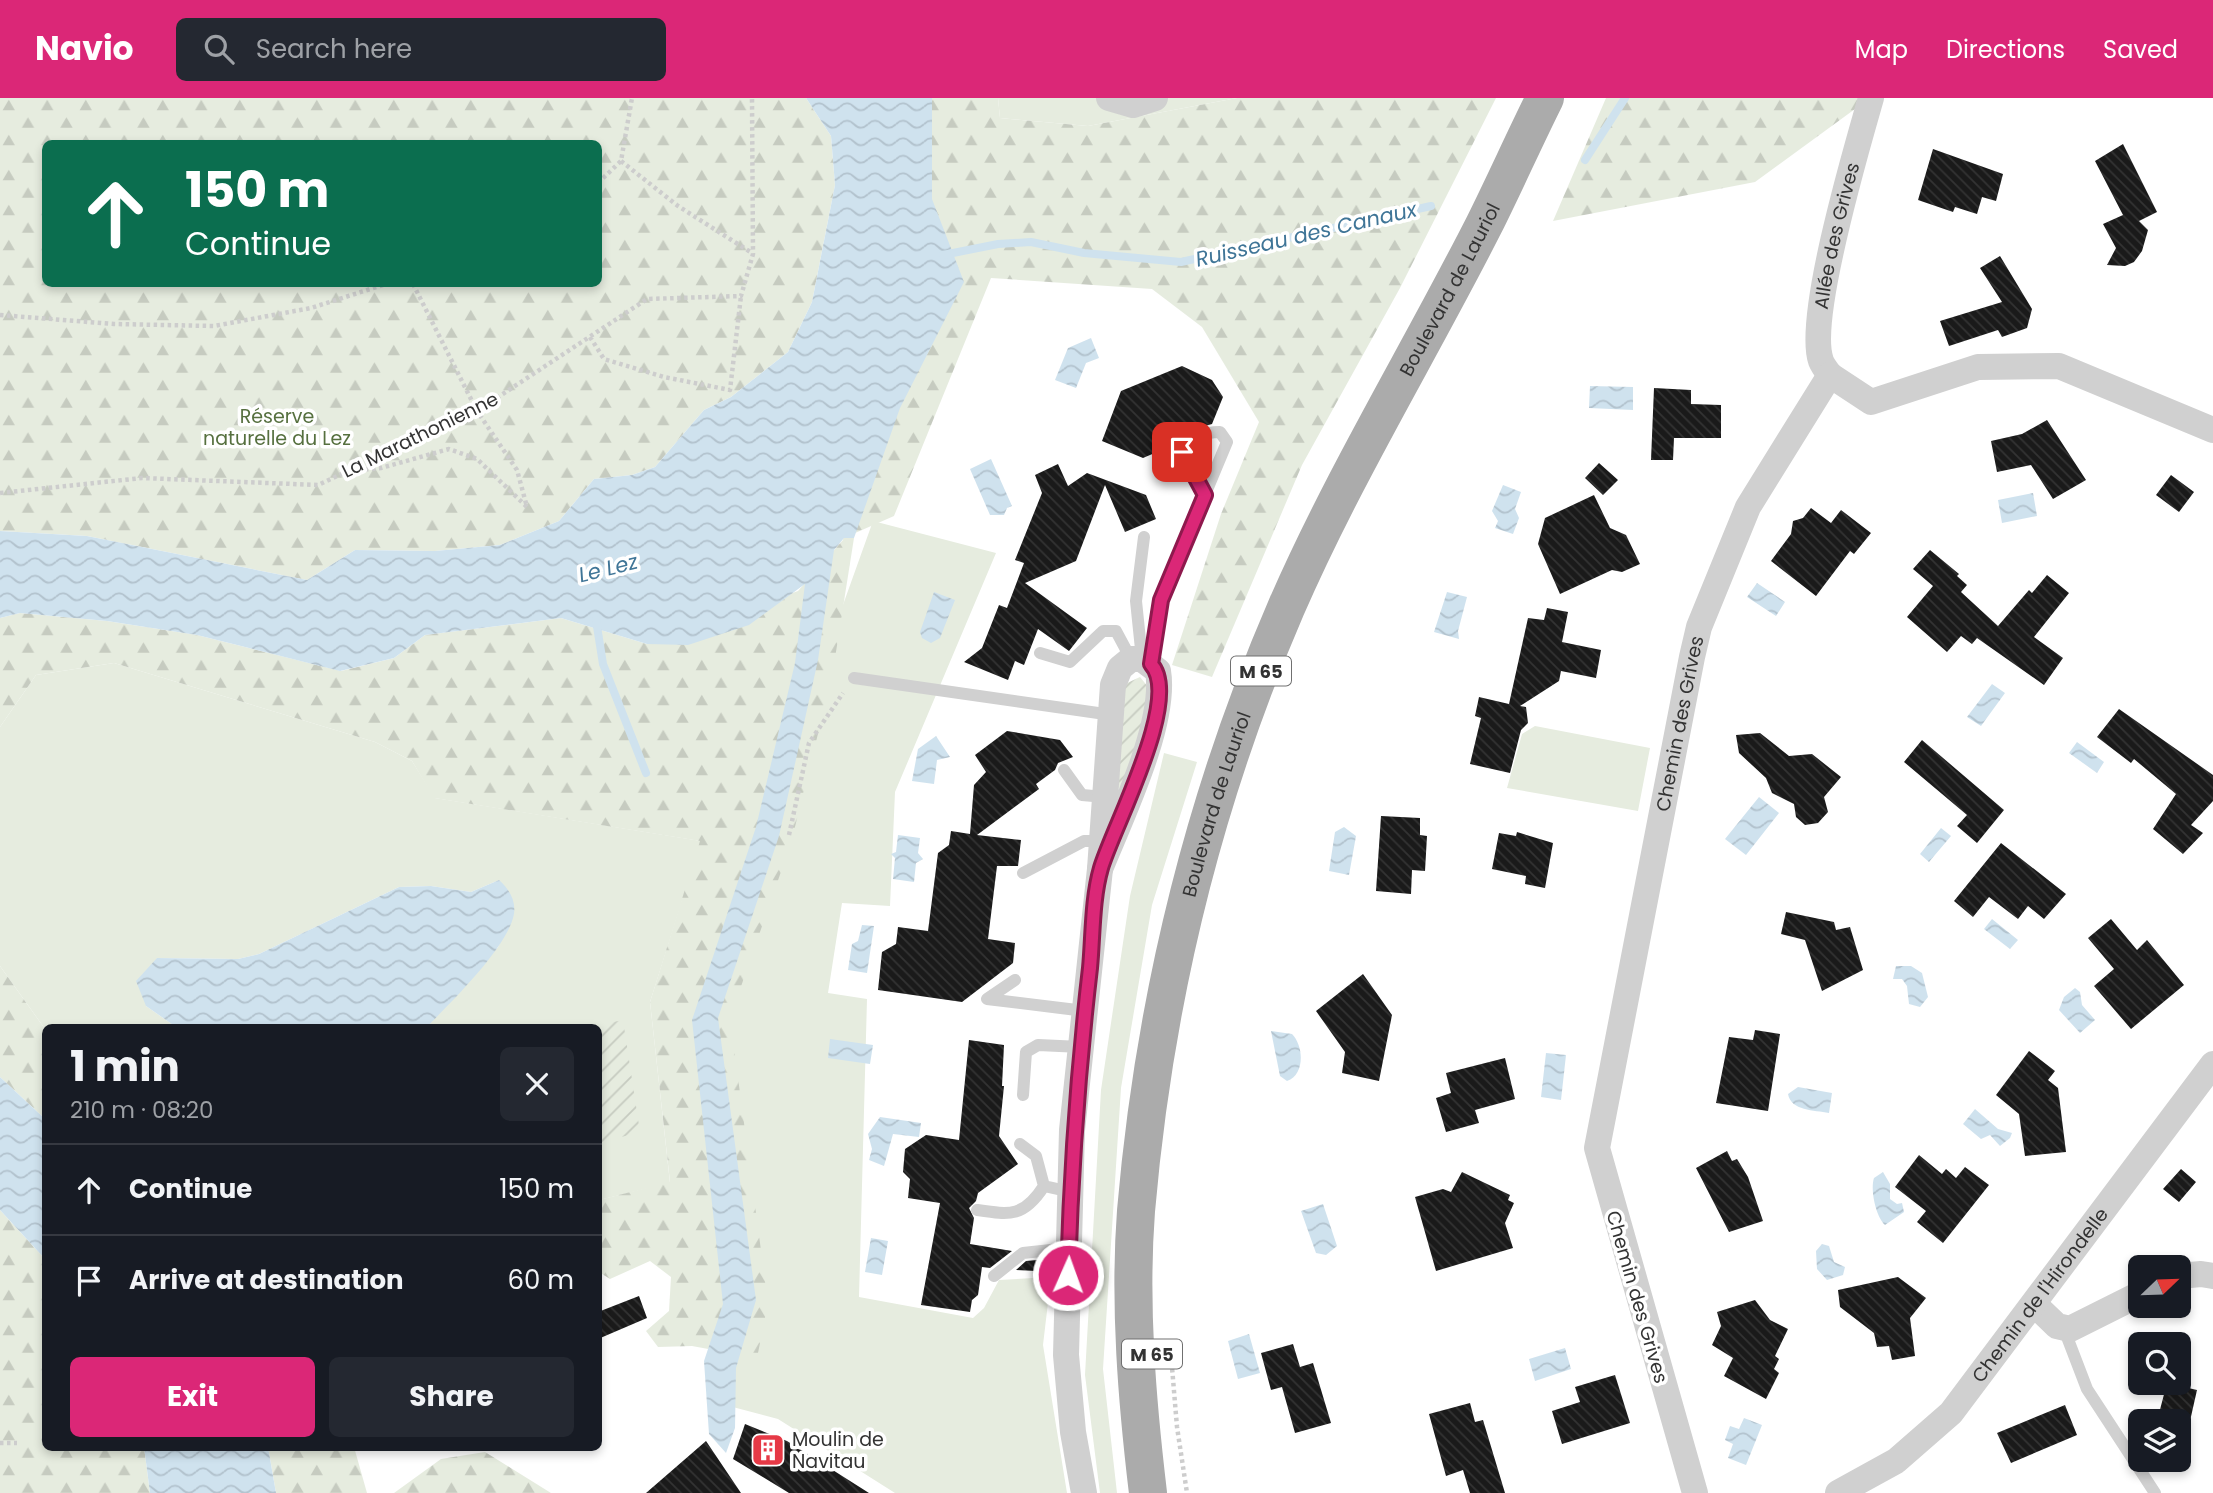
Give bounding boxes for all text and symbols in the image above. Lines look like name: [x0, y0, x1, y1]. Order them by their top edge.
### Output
search box: [176, 18, 666, 81]
text: Navio: [35, 25, 134, 72]
icon: search: [200, 30, 238, 68]
text: Search here: [256, 31, 412, 67]
text: Map: [1855, 33, 1908, 66]
text: Directions: [1946, 33, 2065, 66]
text: Saved: [2103, 33, 2178, 66]
text: 150 m: [185, 156, 330, 224]
street label: Allée des Grives: [1807, 159, 1866, 311]
icon: ahead: [70, 168, 161, 259]
water label: Ruisseau des Canaux: [1193, 194, 1420, 274]
street label: Boulevard de Lauriol: [1392, 198, 1506, 381]
text: Continue: [185, 221, 331, 266]
street label: La Marathonienne: [337, 385, 503, 485]
park label: Réserve naturelle du Lez: [203, 403, 351, 452]
pin: [1152, 422, 1212, 482]
icon: arrive: [1163, 433, 1201, 471]
water label: Le Lez: [575, 547, 641, 589]
street label: Chemin des Grives: [1649, 633, 1710, 814]
road number: M 65: [1231, 656, 1291, 686]
street label: Boulevard de Lauriol: [1175, 708, 1257, 900]
text: 1 min: [70, 1037, 180, 1096]
button: close: [500, 1047, 574, 1121]
text: 210 m · 08:20: [70, 1094, 214, 1126]
icon: ahead: [70, 1171, 108, 1209]
text: Continue: [129, 1171, 252, 1207]
text: 150 m: [499, 1171, 574, 1207]
street label: Chemin de l'Hirondelle: [1965, 1202, 2114, 1388]
street label: Chemin des Grives: [1599, 1207, 1675, 1387]
position arrow: [1031, 1238, 1105, 1312]
north arrow: [2128, 1255, 2191, 1318]
map controls: [2128, 1255, 2191, 1472]
icon: arrive: [70, 1262, 108, 1300]
text: Arrive at destination: [129, 1262, 404, 1298]
text: 60 m: [507, 1262, 574, 1298]
button: search: [2128, 1332, 2191, 1395]
road number: M 65: [1122, 1339, 1182, 1368]
button: Exit: [70, 1357, 315, 1437]
button: Share: [329, 1357, 574, 1437]
button: layers: [2128, 1409, 2191, 1472]
place label: Moulin de Navitau: [792, 1426, 884, 1475]
building icon: Moulin de Navitau: [749, 1431, 787, 1469]

